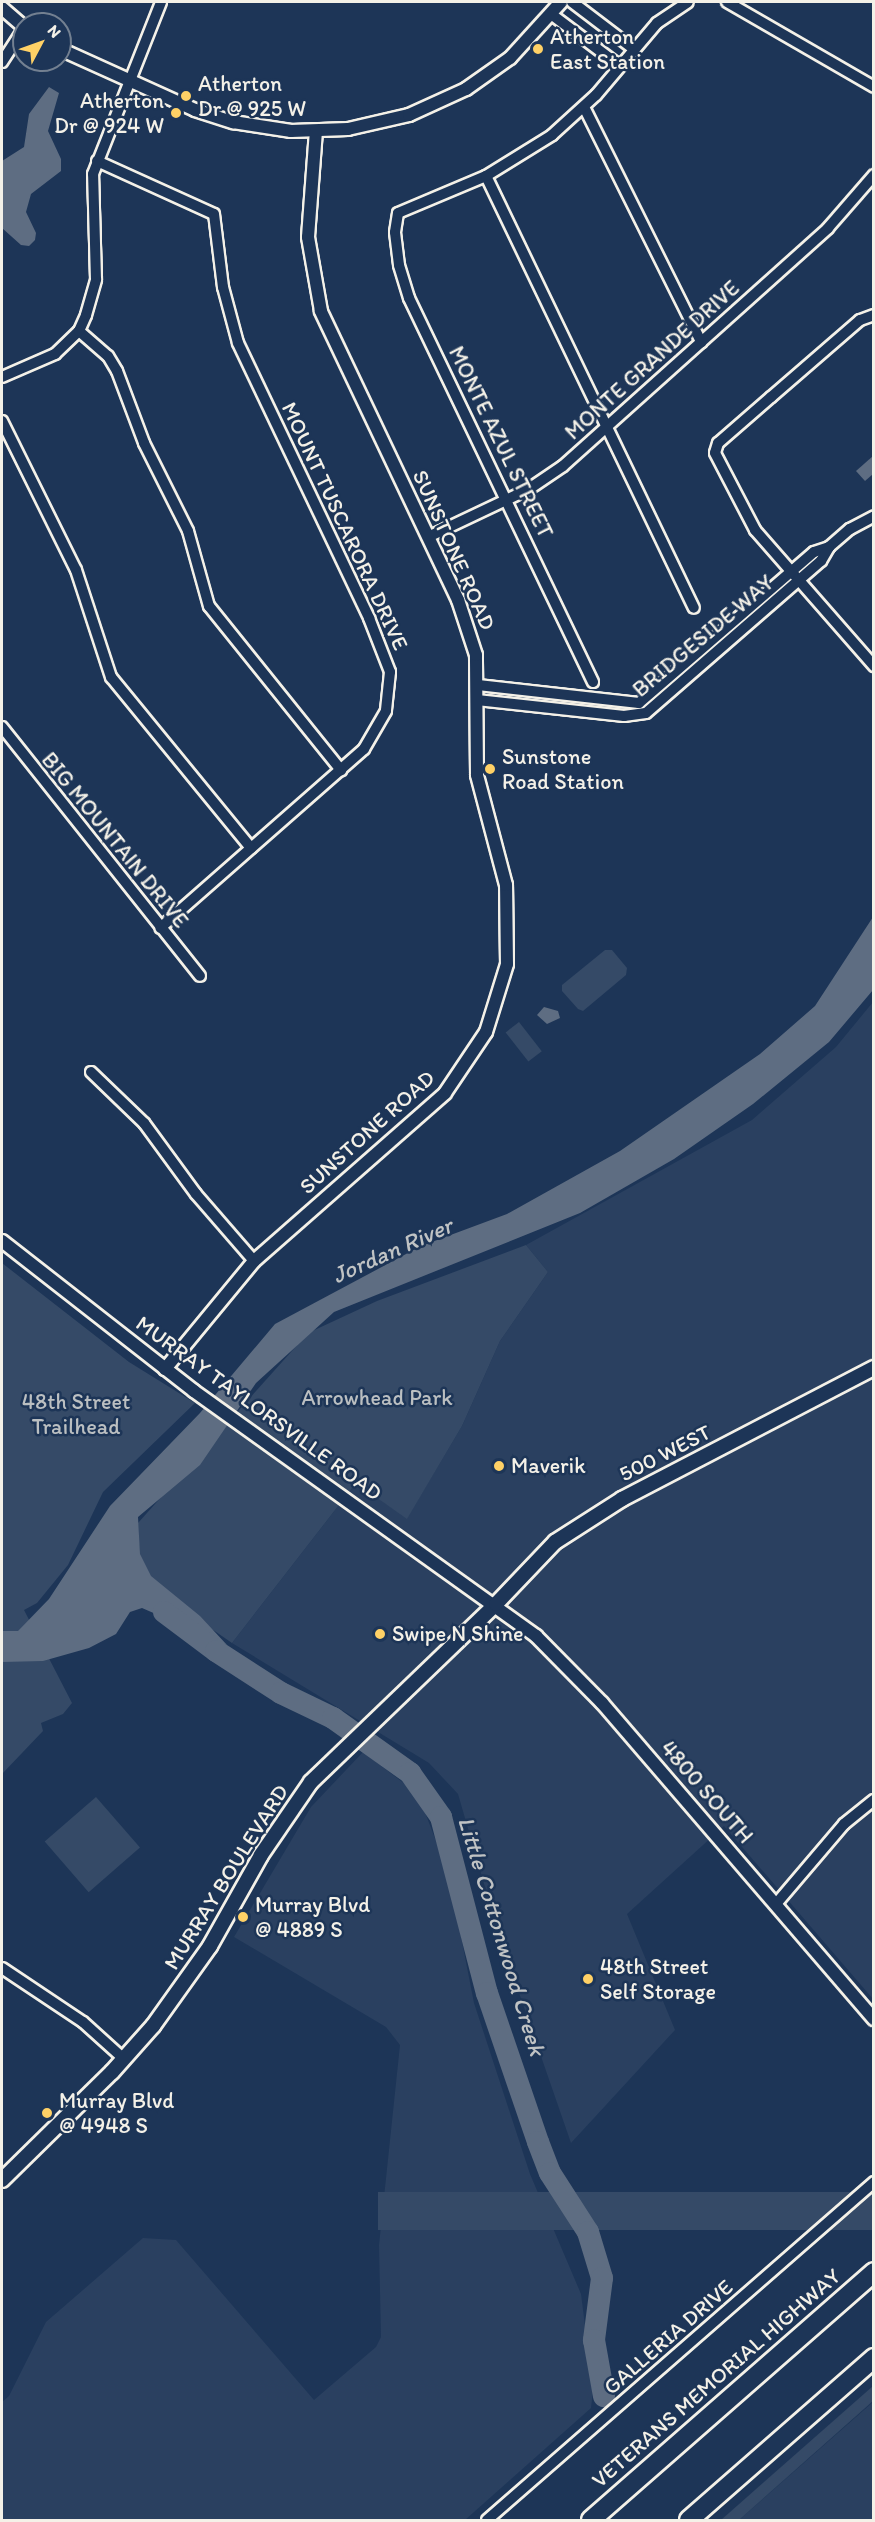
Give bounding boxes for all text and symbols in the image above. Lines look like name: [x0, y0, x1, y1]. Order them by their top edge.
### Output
north arrow: [12, 12, 72, 72]
text: N: [44, 21, 65, 41]
place label: Atherton East Station: [550, 23, 666, 74]
marker: Atherton East Station: [531, 42, 545, 56]
place label: Atherton Dr @ 925 W: [198, 70, 306, 122]
place label: Atherton Dr @ 924 W: [54, 87, 164, 138]
marker: Atherton Dr @ 925 W: [179, 89, 193, 103]
marker: Atherton Dr @ 924 W: [169, 106, 183, 120]
street label: MONTE GRANDE DRIVE: [558, 274, 746, 446]
street label: MONTE AZUL STREET: [443, 342, 559, 542]
street label: MOUNT TUSCARORA DRIVE: [276, 398, 414, 654]
street label: SUNSTONE ROAD: [407, 466, 501, 634]
street label: BRIDGESIDE WAY: [627, 569, 779, 703]
place label: Sunstone Road Station: [502, 743, 624, 794]
street label: BIG MOUNTAIN DRIVE: [35, 746, 195, 934]
marker: Sunstone Road Station: [483, 762, 497, 776]
street label: SUNSTONE ROAD: [294, 1065, 440, 1199]
water label: Jordan River: [327, 1211, 457, 1289]
street label: MURRAY TAYLORSVILLE ROAD: [130, 1310, 388, 1506]
park label: Arrowhead Park: [301, 1385, 453, 1411]
park label: 48th Street Trailhead: [22, 1388, 130, 1440]
street label: 500 WEST: [615, 1419, 715, 1487]
place label: Maverik: [511, 1453, 586, 1479]
marker: Maverik: [492, 1459, 506, 1473]
place label: Swipe N Shine: [392, 1621, 523, 1647]
marker: Swipe N Shine: [373, 1627, 387, 1641]
street label: 4800 SOUTH: [655, 1735, 759, 1849]
street label: MURRAY BOULEVARD: [158, 1780, 294, 1974]
water label: Little Cottonwood Creek: [452, 1813, 552, 2059]
place label: Murray Blvd @ 4889 S: [255, 1891, 370, 1942]
marker: Murray Blvd @ 4889 S: [236, 1910, 250, 1924]
place label: 48th Street Self Storage: [600, 1953, 715, 2005]
marker: 48th Street Self Storage: [581, 1972, 595, 1986]
place label: Murray Blvd @ 4948 S: [59, 2087, 174, 2138]
marker: Murray Blvd @ 4948 S: [40, 2106, 54, 2120]
street label: VETERANS MEMORIAL HIGHWAY: [585, 2262, 847, 2494]
street label: GALLERIA DRIVE: [597, 2273, 739, 2401]

